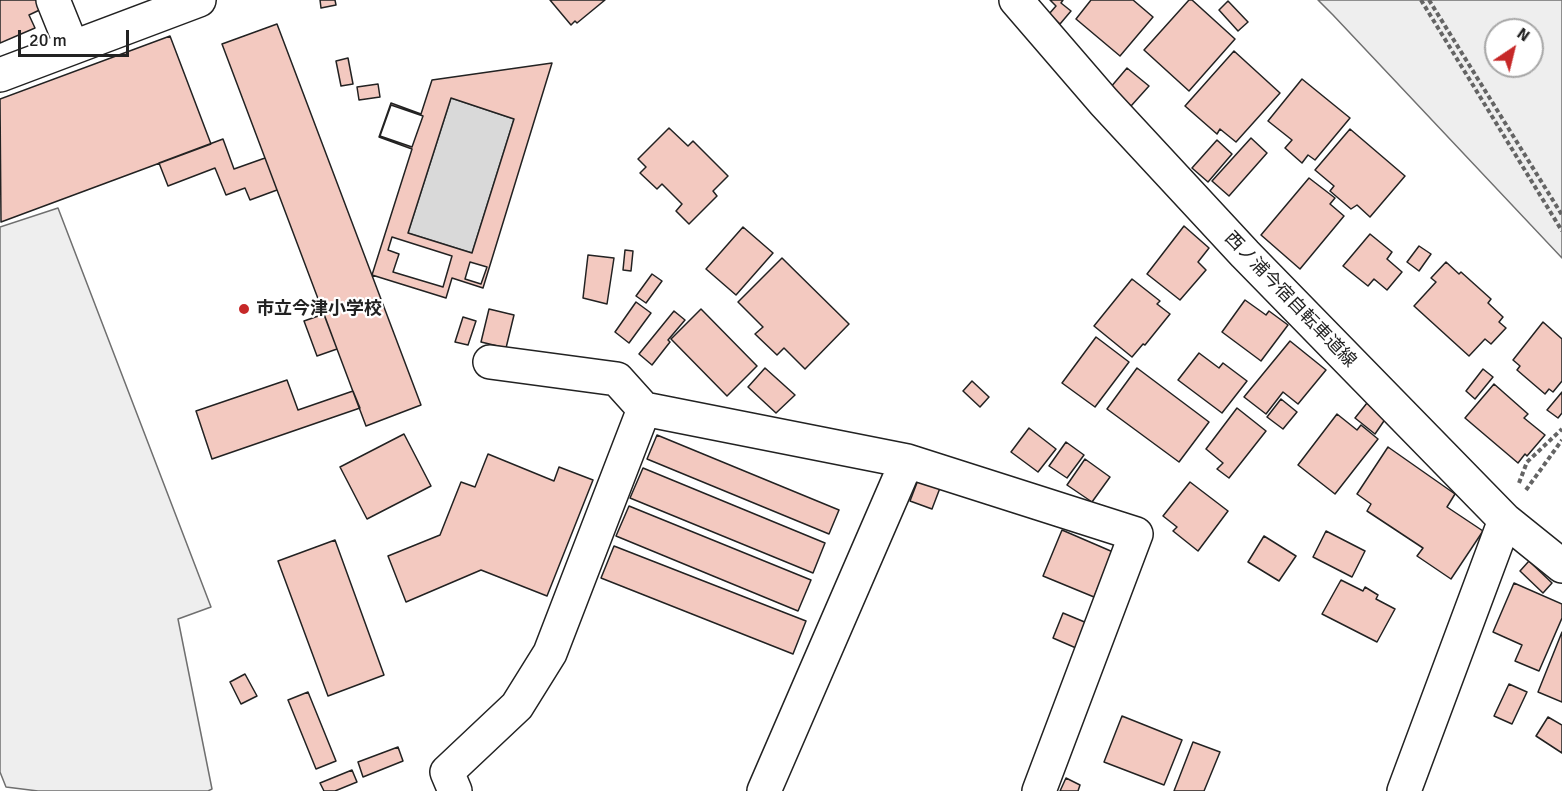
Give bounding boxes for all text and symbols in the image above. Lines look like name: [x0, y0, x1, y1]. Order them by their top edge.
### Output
scale bar: [21, 18, 132, 56]
north arrow: [1484, 18, 1544, 78]
text: N: [1513, 24, 1533, 46]
text: 20 m: [29, 29, 67, 51]
street label: 西ノ浦今宿自転車道線: [1220, 228, 1360, 372]
place label: 市立今津小学校: [256, 298, 382, 320]
marker: 市立今津小学校: [237, 302, 251, 316]

